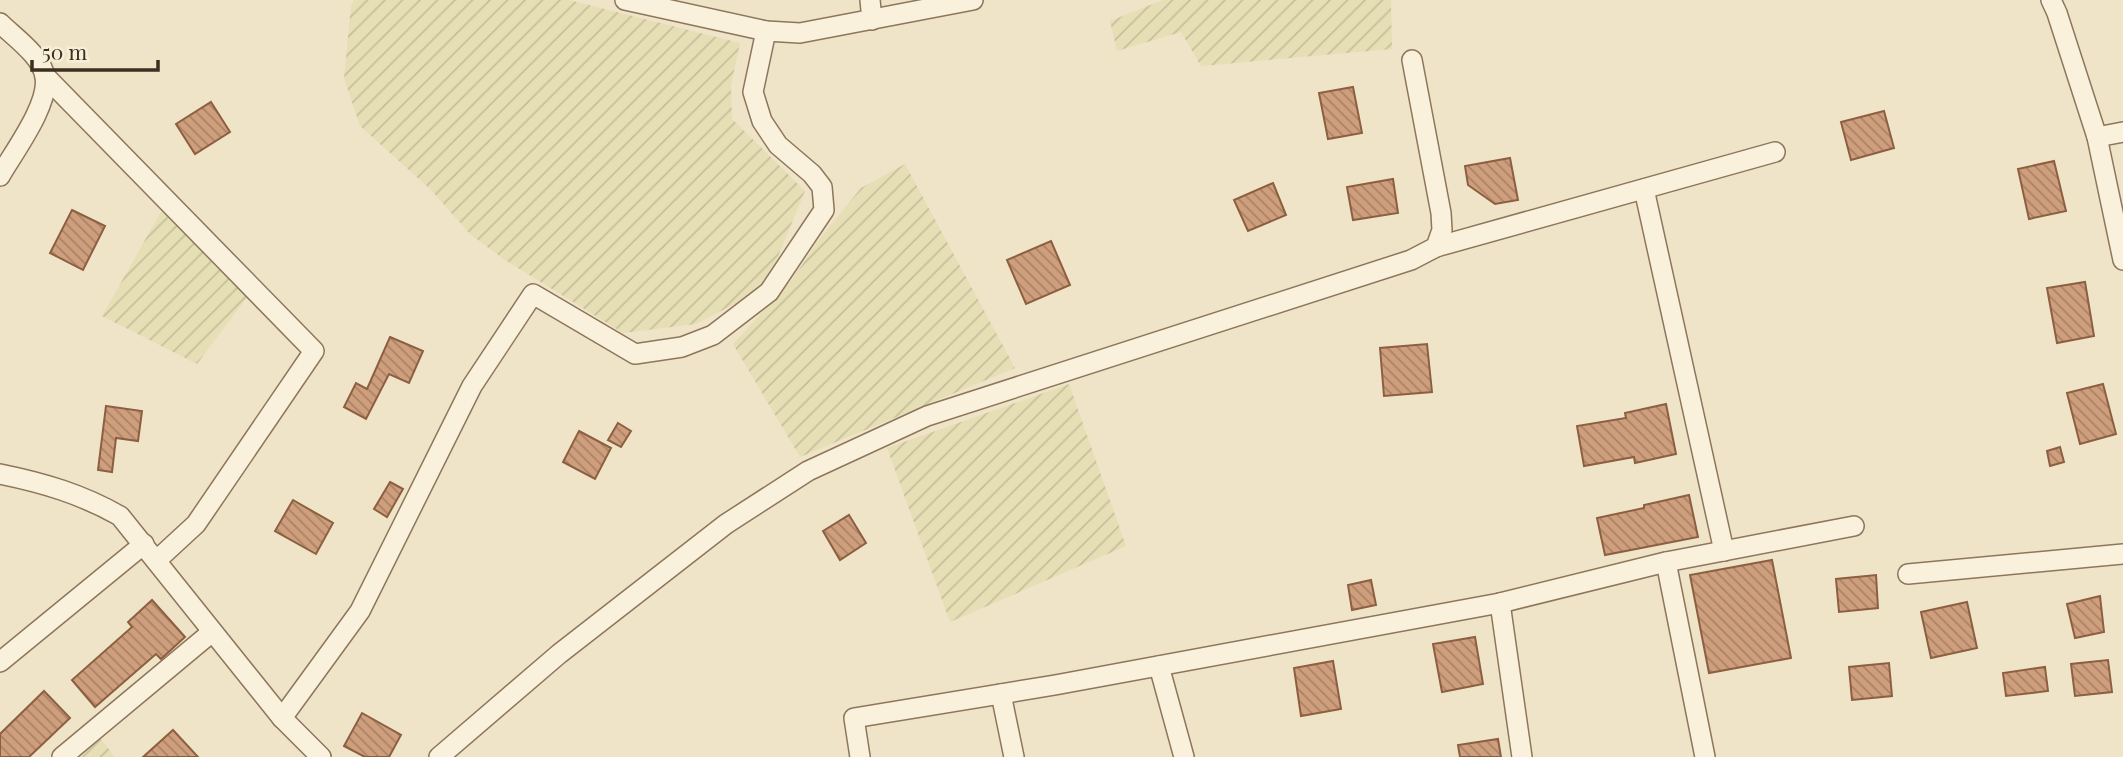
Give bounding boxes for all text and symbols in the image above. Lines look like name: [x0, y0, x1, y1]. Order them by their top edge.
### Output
scale bar: [32, 28, 158, 72]
text: 50 m: [42, 37, 88, 65]

